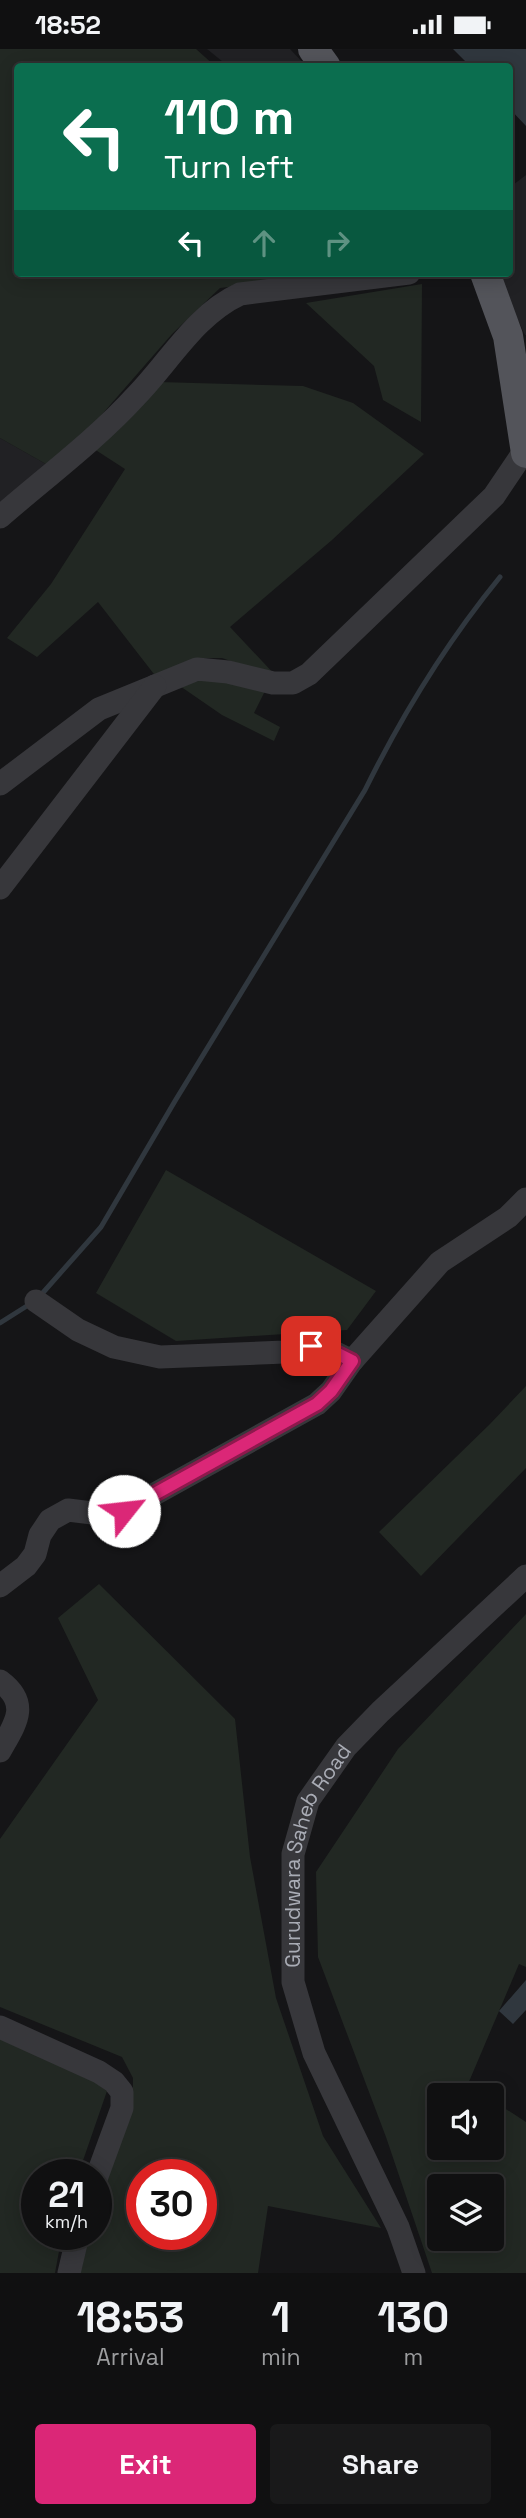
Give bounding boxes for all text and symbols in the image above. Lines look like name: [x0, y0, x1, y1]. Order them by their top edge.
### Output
text: 18:52: [35, 8, 101, 42]
text: 110 m: [164, 86, 294, 148]
icon: left: [49, 91, 140, 182]
text: Turn left: [164, 147, 294, 187]
icon: left: [172, 224, 210, 262]
icon: ahead: [245, 224, 283, 262]
icon: right: [318, 224, 356, 262]
pin: [281, 1316, 341, 1376]
icon: arrive: [292, 1327, 330, 1365]
position arrow: [87, 1474, 161, 1548]
street label: Gurudwara Saheb Road: [279, 1738, 357, 1968]
map controls: [427, 2083, 504, 2251]
button: sound: [427, 2083, 504, 2160]
speed limit sign: 30: [126, 2159, 217, 2250]
text: 21: [48, 2173, 85, 2217]
button: layers: [427, 2174, 504, 2251]
text: km/h: [45, 2210, 88, 2233]
text: 18:53: [77, 2291, 184, 2344]
text: 1: [271, 2291, 290, 2344]
text: 130: [377, 2291, 449, 2344]
text: Arrival: [96, 2342, 165, 2372]
text: min: [261, 2342, 301, 2372]
text: m: [403, 2342, 423, 2372]
button: Exit: [35, 2424, 256, 2504]
button: Share: [270, 2424, 491, 2504]

